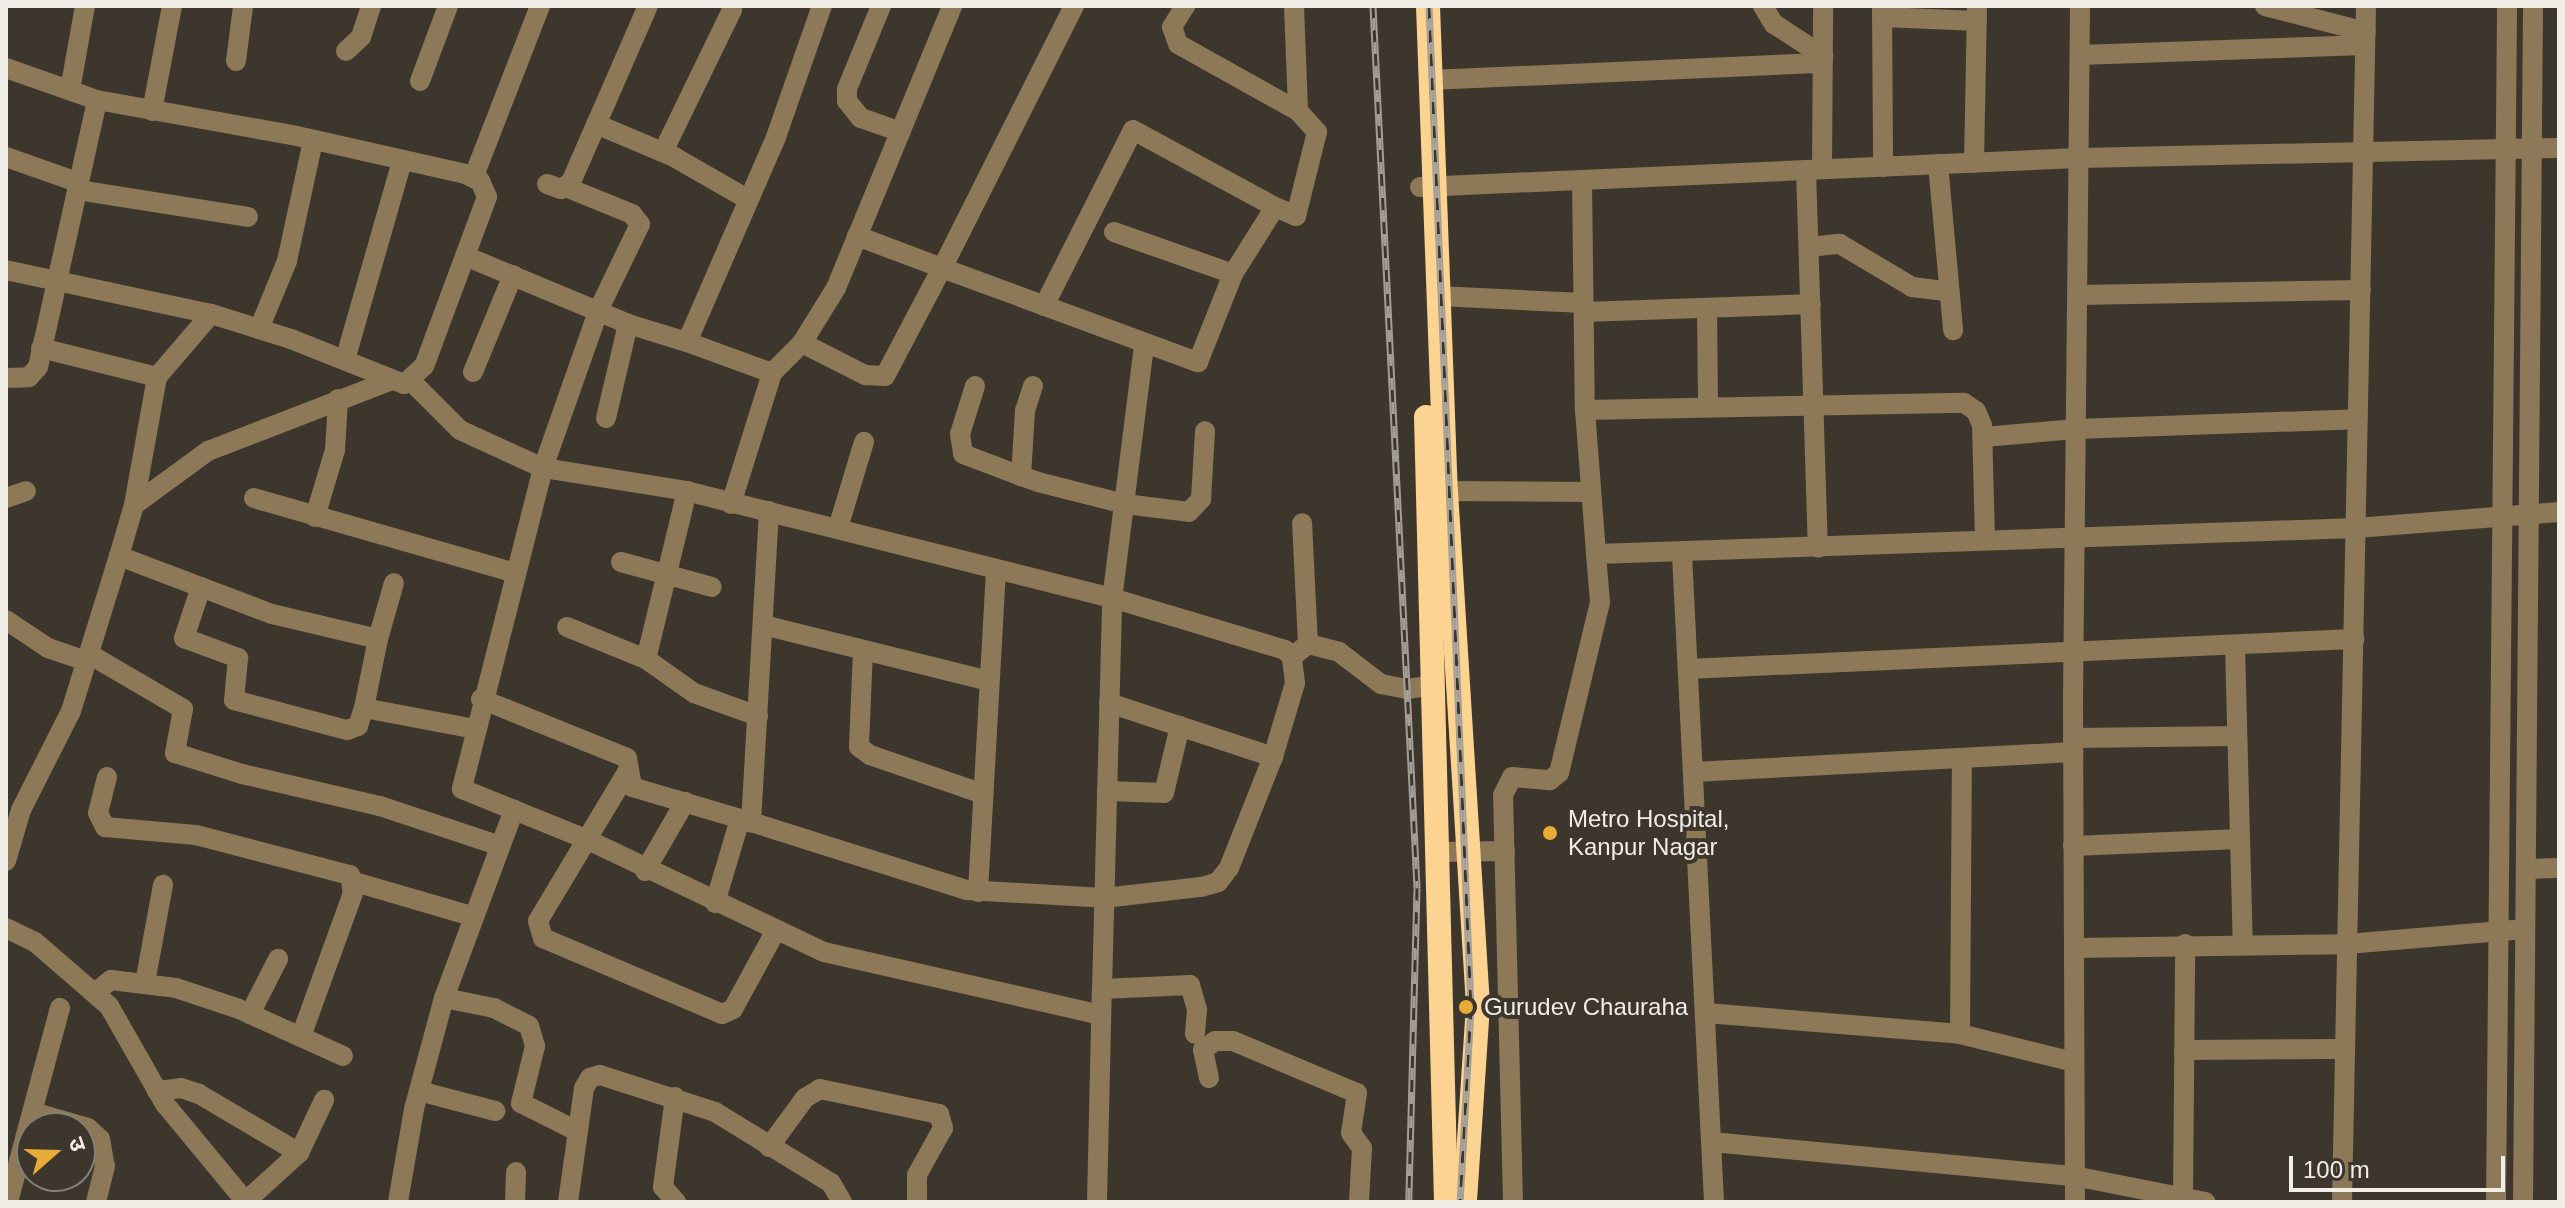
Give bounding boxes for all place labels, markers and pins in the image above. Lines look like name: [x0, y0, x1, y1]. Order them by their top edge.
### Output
place label: Metro Hospital, Kanpur Nagar: [1568, 805, 1729, 861]
marker: Metro Hospital, Kanpur Nagar: [1539, 822, 1561, 844]
place label: Gurudev Chauraha: [1484, 993, 1688, 1021]
marker: Gurudev Chauraha: [1455, 996, 1477, 1018]

